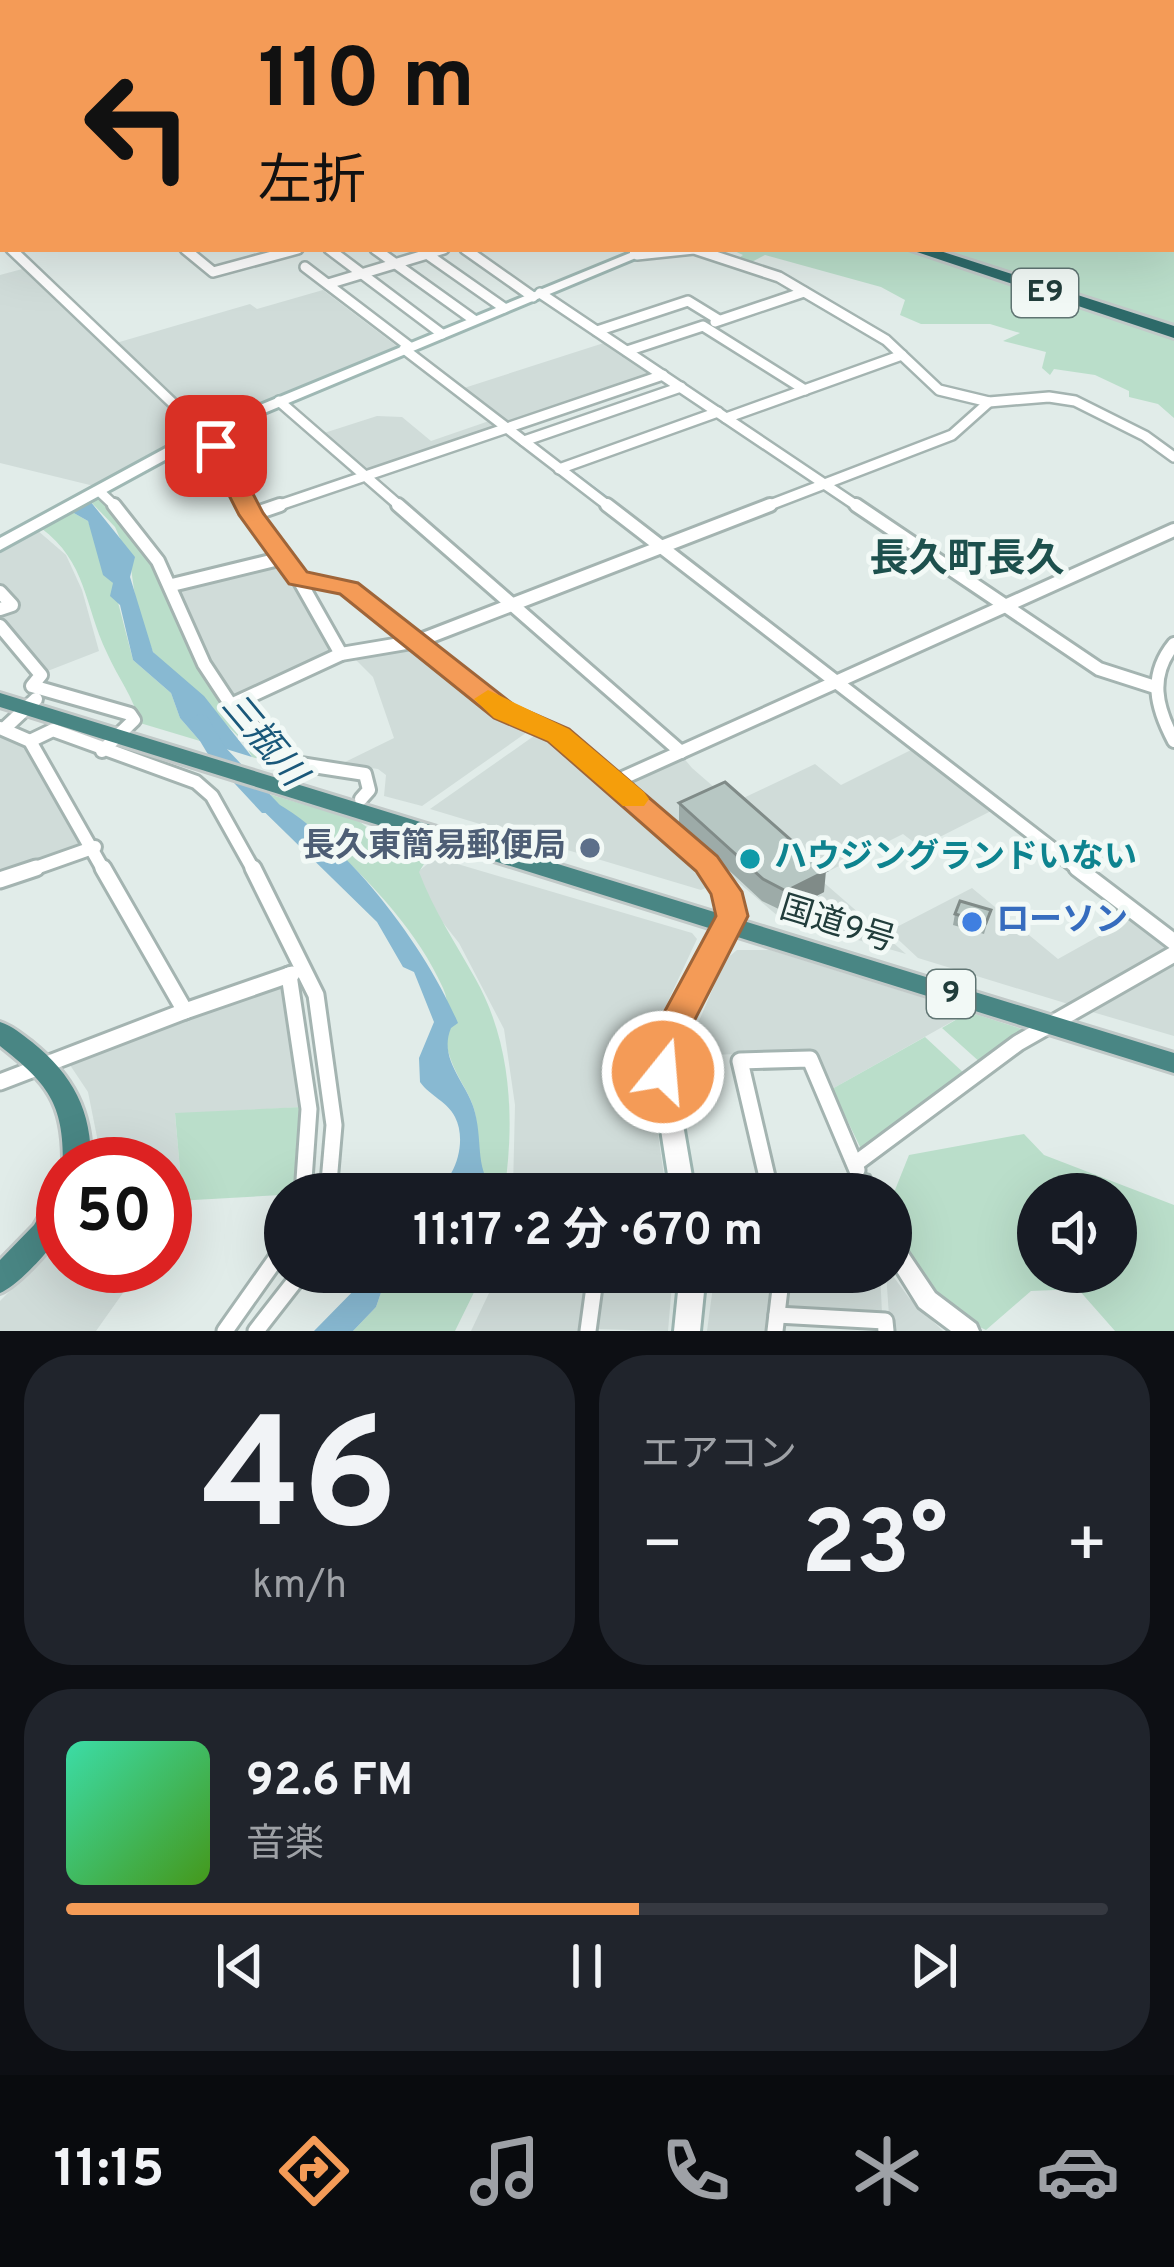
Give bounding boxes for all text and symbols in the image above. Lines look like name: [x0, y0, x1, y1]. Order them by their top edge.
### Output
text: 110 m: [258, 31, 475, 137]
icon: left: [60, 48, 216, 204]
text: 左折: [258, 150, 366, 219]
road number: E9: [1012, 269, 1078, 317]
pin: [165, 395, 267, 497]
icon: arrive: [183, 413, 249, 479]
district label: 長久町長久: [869, 537, 1065, 586]
water label: 三瓶川: [210, 685, 317, 800]
place label: 長久東簡易郵便局: [302, 827, 566, 869]
marker: 長久東簡易郵便局: [577, 835, 603, 861]
place label: ハウジングランドいない: [774, 838, 1137, 880]
marker: ハウジングランドいない: [737, 846, 763, 872]
street label: 国道9号: [774, 889, 900, 963]
place label: ローソン: [996, 901, 1128, 943]
marker: ローソン: [959, 909, 985, 935]
road number: 9: [927, 970, 975, 1018]
position arrow: [600, 1009, 726, 1135]
speed limit sign: 50: [36, 1137, 192, 1293]
map controls: [1017, 1173, 1137, 1293]
button: sound: [1017, 1173, 1137, 1293]
text: 11:17 · 2 分 · 670 m: [413, 1204, 763, 1261]
text: 46: [201, 1386, 398, 1584]
text: エアコン: [641, 1432, 797, 1481]
text: 23°: [801, 1492, 948, 1605]
text: −: [641, 1507, 684, 1590]
text: +: [1065, 1507, 1108, 1590]
text: km/h: [252, 1563, 347, 1612]
text: 92.6 FM: [246, 1754, 413, 1811]
text: 音楽: [246, 1822, 324, 1871]
icon: previous: [207, 1933, 273, 1999]
icon: pause: [554, 1933, 620, 1999]
icon: next: [901, 1933, 967, 1999]
icon: directions: [272, 2129, 356, 2213]
icon: music: [463, 2129, 547, 2213]
icon: phone: [654, 2129, 738, 2213]
icon: climate: [845, 2129, 929, 2213]
icon: car: [1036, 2129, 1120, 2213]
text: 11:15: [54, 2137, 165, 2206]

